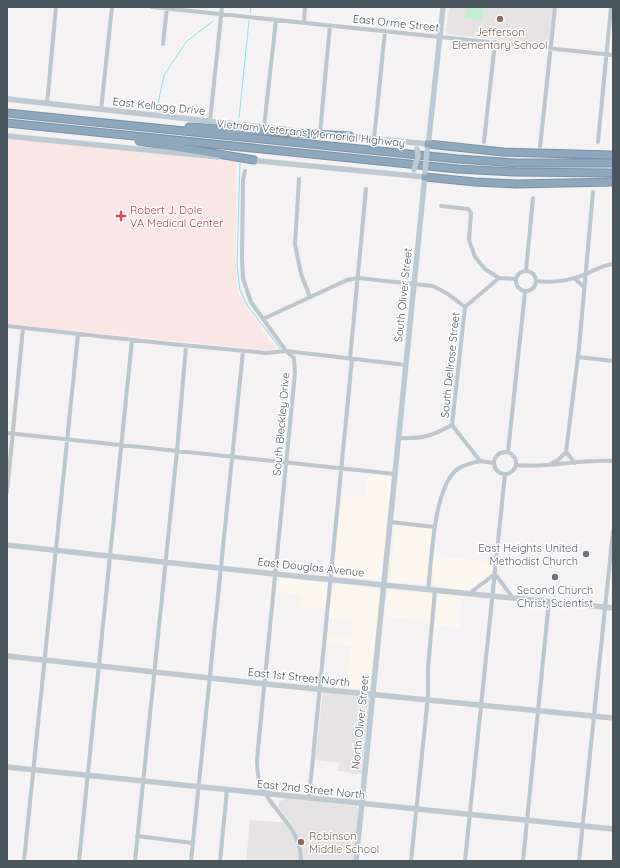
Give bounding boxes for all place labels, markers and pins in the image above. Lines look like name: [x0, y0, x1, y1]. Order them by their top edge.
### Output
marker: Jefferson Elementary School: [495, 14, 505, 24]
place label: Jefferson Elementary School: [452, 25, 548, 52]
place label: Robert J. Dole VA Medical Center: [130, 203, 224, 230]
marker: Robert J. Dole VA Medical Center: [115, 210, 127, 222]
place label: East Heights United Methodist Church: [478, 541, 578, 568]
marker: East Heights United Methodist Church: [581, 549, 591, 559]
marker: Second Church Christ, Scientist: [550, 572, 560, 582]
place label: Second Church Christ, Scientist: [517, 583, 593, 610]
place label: Robinson Middle School: [309, 829, 379, 856]
marker: Robinson Middle School: [296, 837, 306, 847]

